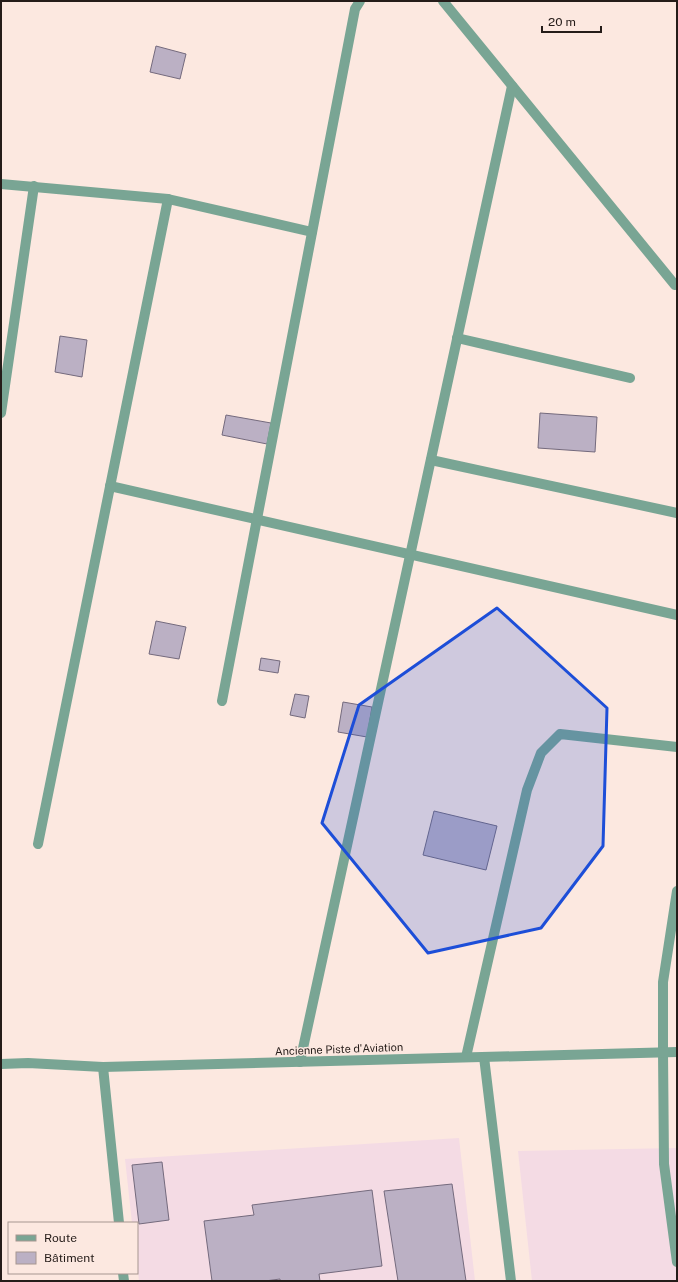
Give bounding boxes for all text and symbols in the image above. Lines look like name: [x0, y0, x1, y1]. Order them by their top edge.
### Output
scale bar: [542, 8, 601, 34]
text: 20 m: [548, 15, 576, 29]
street label: Ancienne Piste d'Aviation: [275, 1041, 403, 1057]
legend: [8, 1222, 138, 1274]
text: Route: [44, 1231, 77, 1245]
text: Bâtiment: [44, 1251, 95, 1265]

